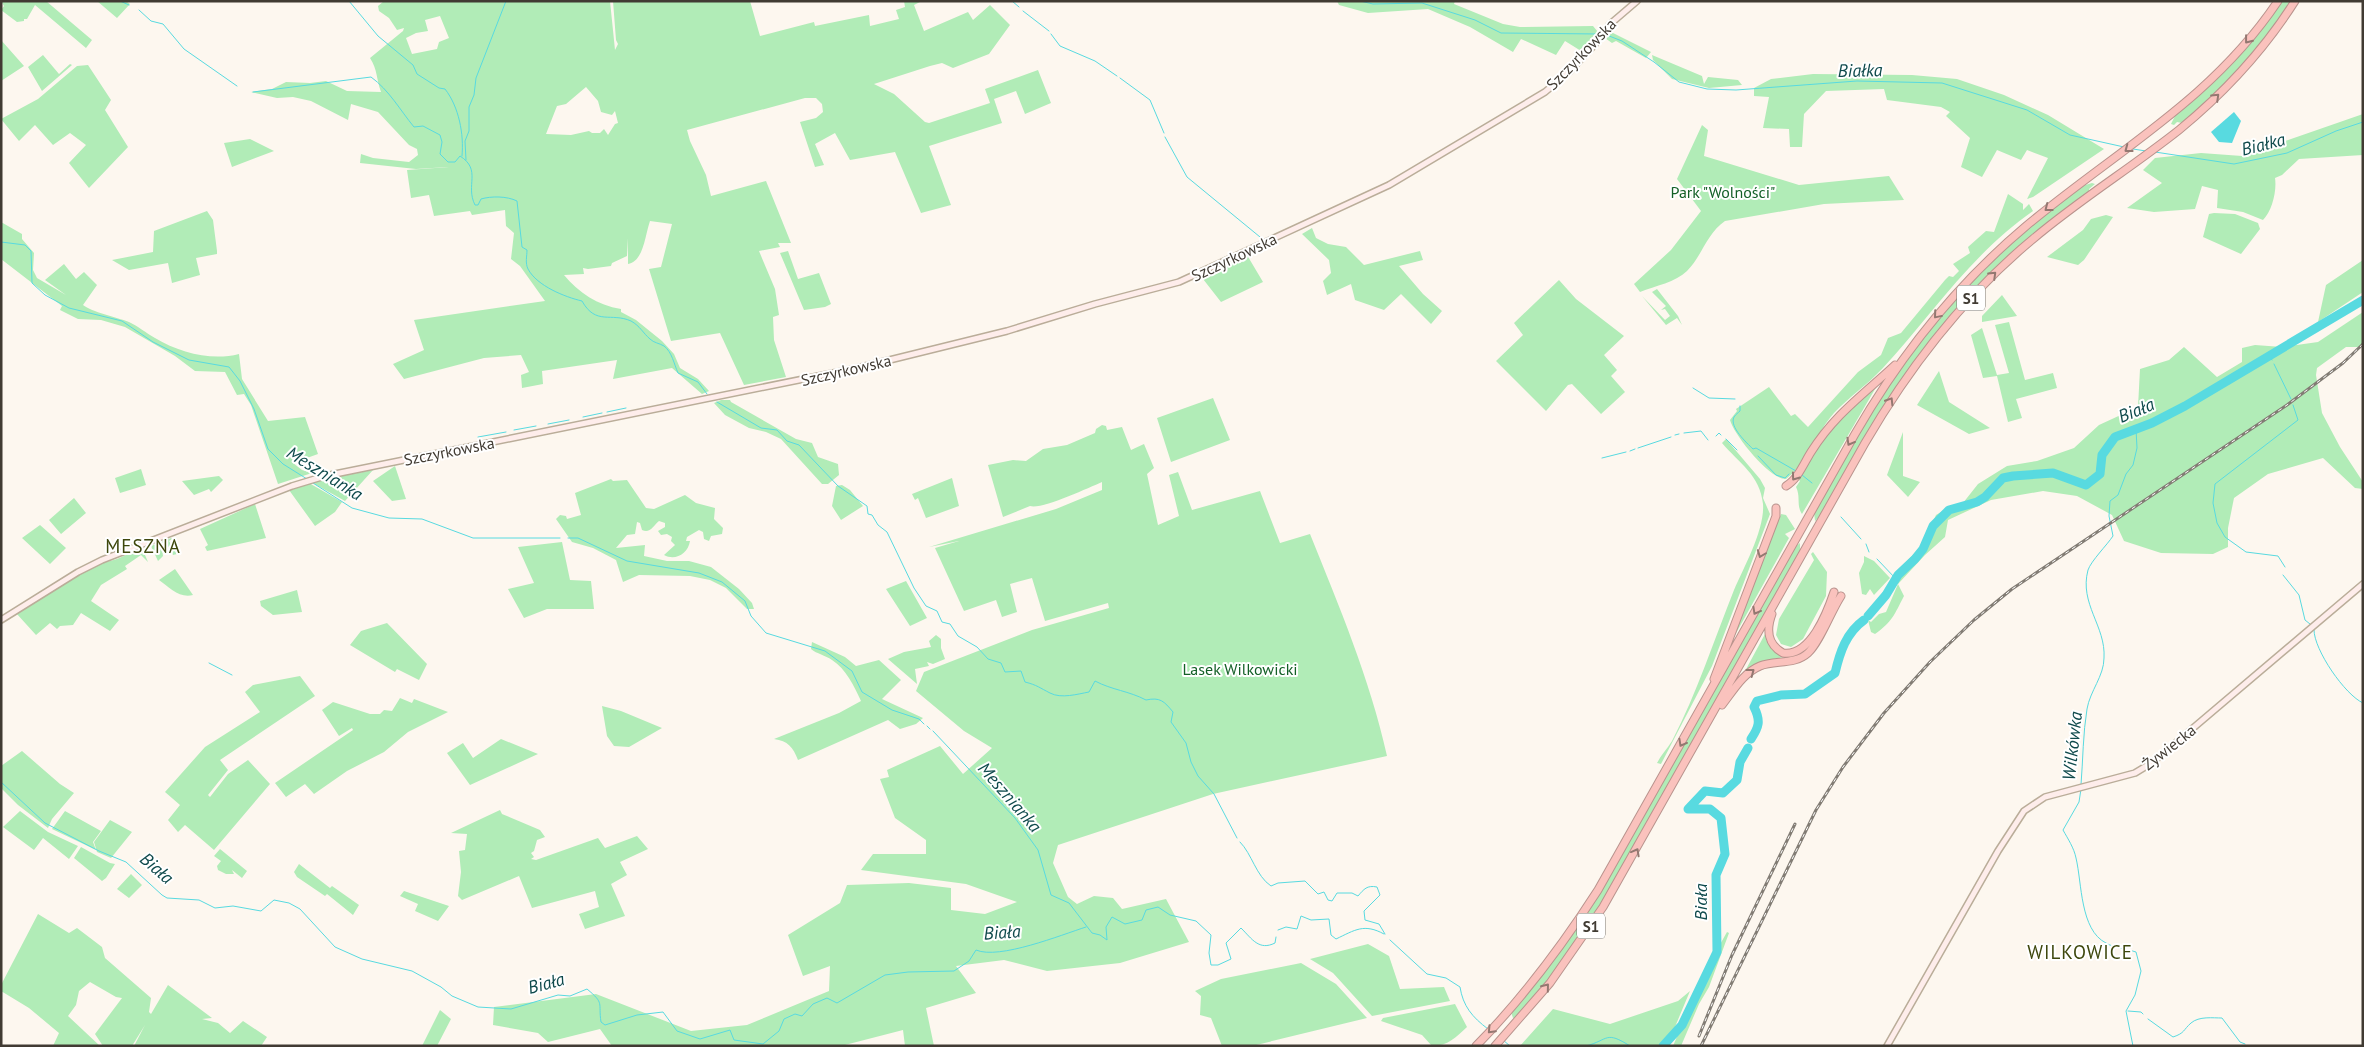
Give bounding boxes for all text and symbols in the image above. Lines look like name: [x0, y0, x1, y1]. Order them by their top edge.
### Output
street label: Szczyrkowska: [1542, 14, 1620, 94]
one-way arrow: [2246, 34, 2254, 43]
water label: Białka: [1837, 58, 1883, 82]
one-way arrow: [2210, 94, 2219, 103]
water label: Białka: [2239, 127, 2288, 161]
one-way arrow: [2124, 143, 2134, 152]
park label: Park "Wolności": [1671, 182, 1775, 202]
one-way arrow: [2045, 203, 2054, 211]
street label: Szczyrkowska: [1188, 228, 1280, 286]
one-way arrow: [1987, 272, 1996, 281]
road number: S1: [1957, 286, 1985, 310]
one-way arrow: [1934, 309, 1942, 318]
street label: Szczyrkowska: [799, 350, 893, 390]
water label: Biała: [2115, 392, 2158, 428]
one-way arrow: [1884, 397, 1894, 406]
street label: Szczyrkowska: [402, 432, 496, 470]
one-way arrow: [1846, 437, 1856, 446]
water label: Mesznianka: [283, 441, 368, 506]
one-way arrow: [1792, 471, 1801, 481]
district label: MESZNA: [105, 534, 181, 558]
one-way arrow: [1757, 549, 1767, 558]
one-way arrow: [1752, 605, 1762, 614]
park label: Lasek Wilkowicki: [1182, 659, 1298, 679]
one-way arrow: [1745, 670, 1754, 678]
water label: Wilkówka: [2057, 710, 2087, 781]
street label: Żywiecka: [2138, 720, 2200, 774]
one-way arrow: [1678, 738, 1688, 747]
water label: Mesznianka: [973, 757, 1047, 837]
water label: Biała: [135, 847, 179, 889]
one-way arrow: [1630, 848, 1640, 857]
water label: Biała: [1689, 883, 1712, 921]
road number: S1: [1577, 914, 1605, 938]
water label: Biała: [983, 919, 1022, 945]
district label: WILKOWICE: [2027, 940, 2133, 964]
water label: Biała: [525, 967, 567, 999]
one-way arrow: [1541, 984, 1549, 993]
one-way arrow: [1488, 1025, 1497, 1034]

